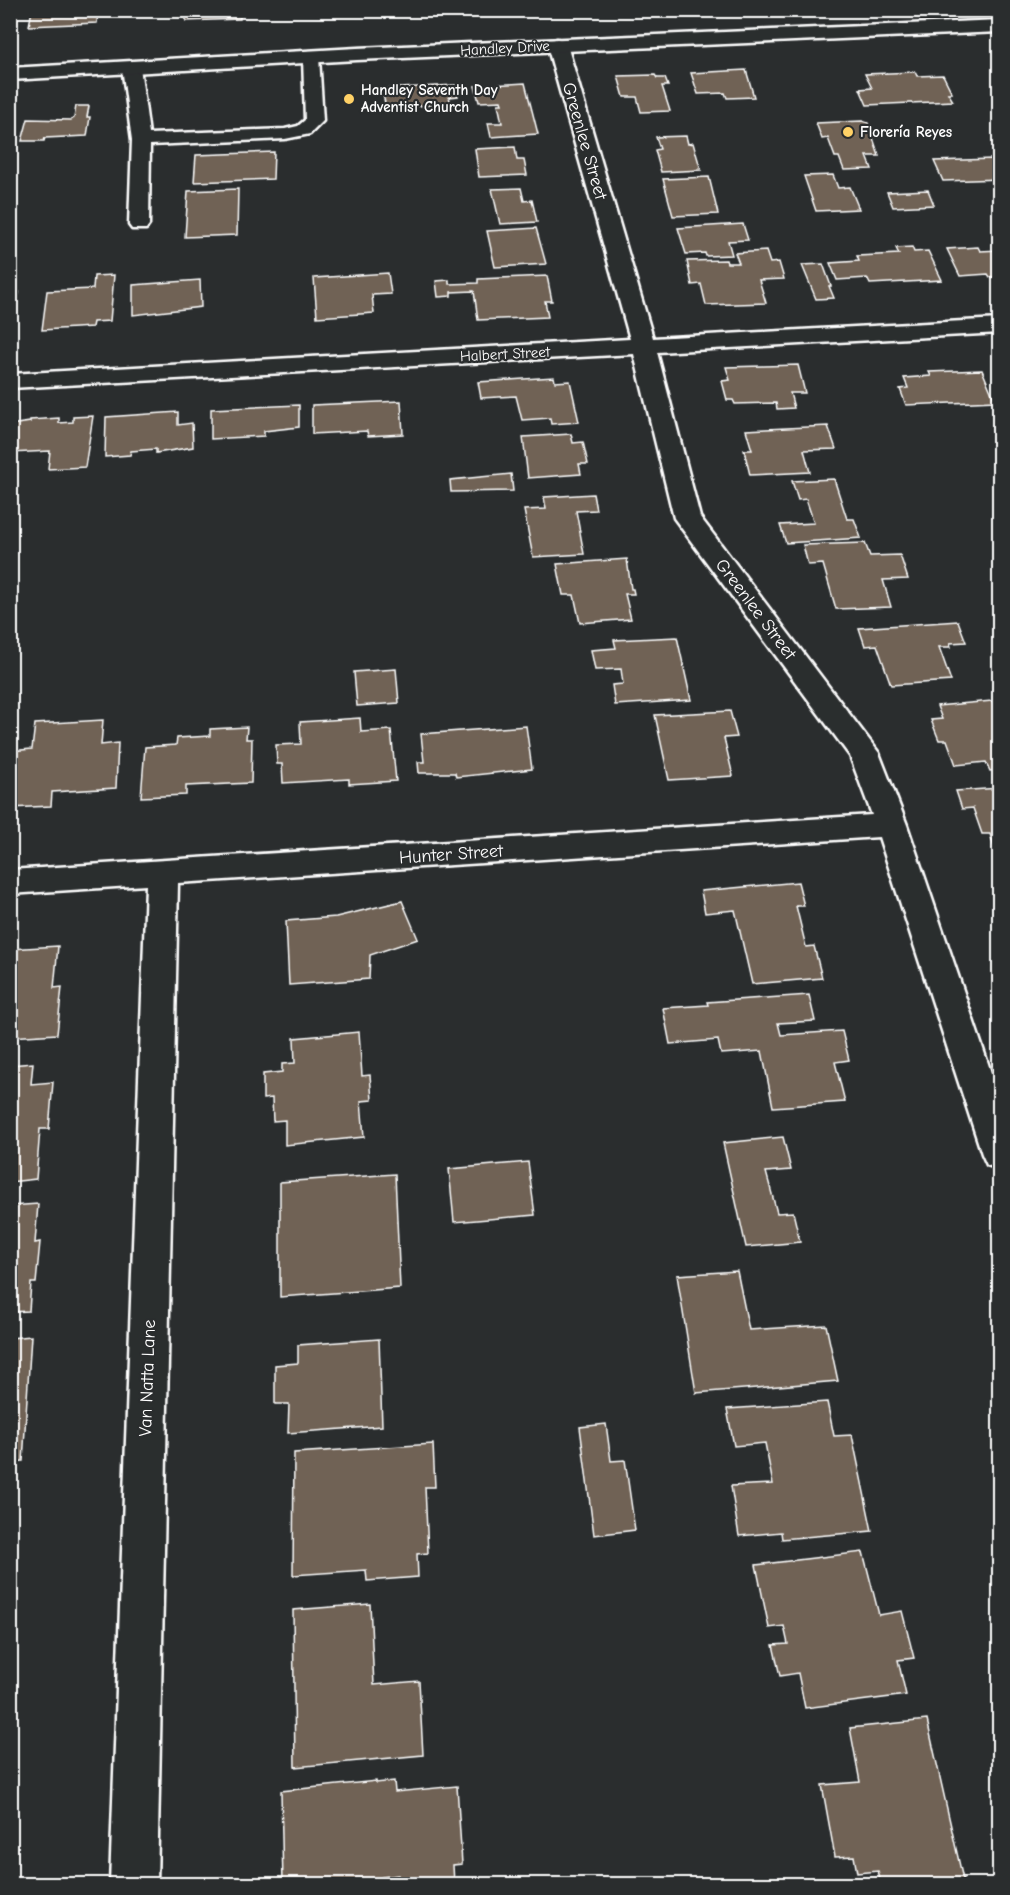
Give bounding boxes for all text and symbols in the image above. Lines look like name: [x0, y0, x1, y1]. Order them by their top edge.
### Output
street label: Handley Drive: [460, 37, 551, 59]
street label: Greenlee Street: [558, 80, 611, 203]
place label: Handley Seventh Day Adventist Church: [361, 81, 498, 116]
marker: Handley Seventh Day Adventist Church: [342, 92, 356, 106]
place label: Florería Reyes: [860, 123, 952, 141]
marker: Florería Reyes: [841, 125, 855, 139]
street label: Halbert Street: [459, 343, 551, 365]
street label: Greenlee Street: [711, 555, 801, 665]
street label: Hunter Street: [398, 840, 505, 869]
street label: Van Natta Lane: [135, 1319, 160, 1437]

